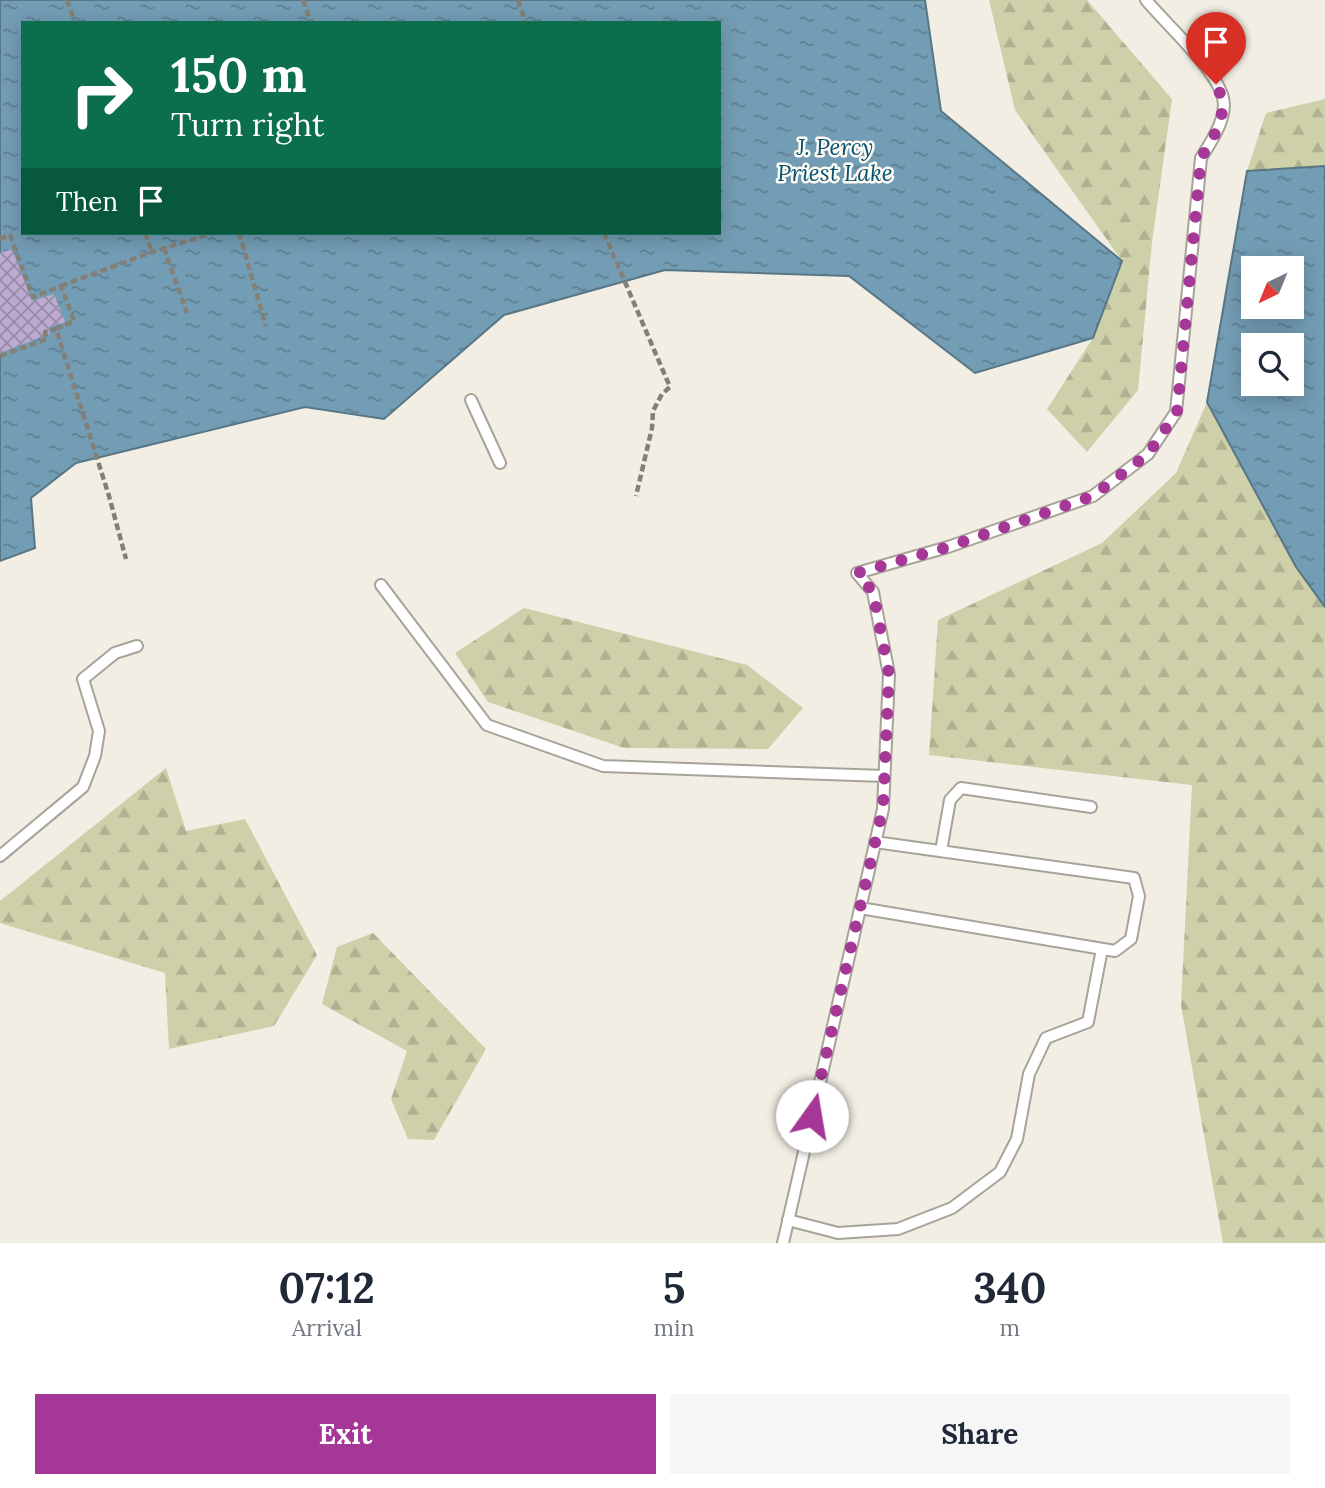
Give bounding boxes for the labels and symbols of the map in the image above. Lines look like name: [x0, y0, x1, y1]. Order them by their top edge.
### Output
pin: [1186, 12.0, 1246, 84]
water label: J. Percy Priest Lake: [777, 132, 893, 187]
north arrow: [1241, 256, 1304, 318]
position arrow: [775, 1079, 849, 1153]

